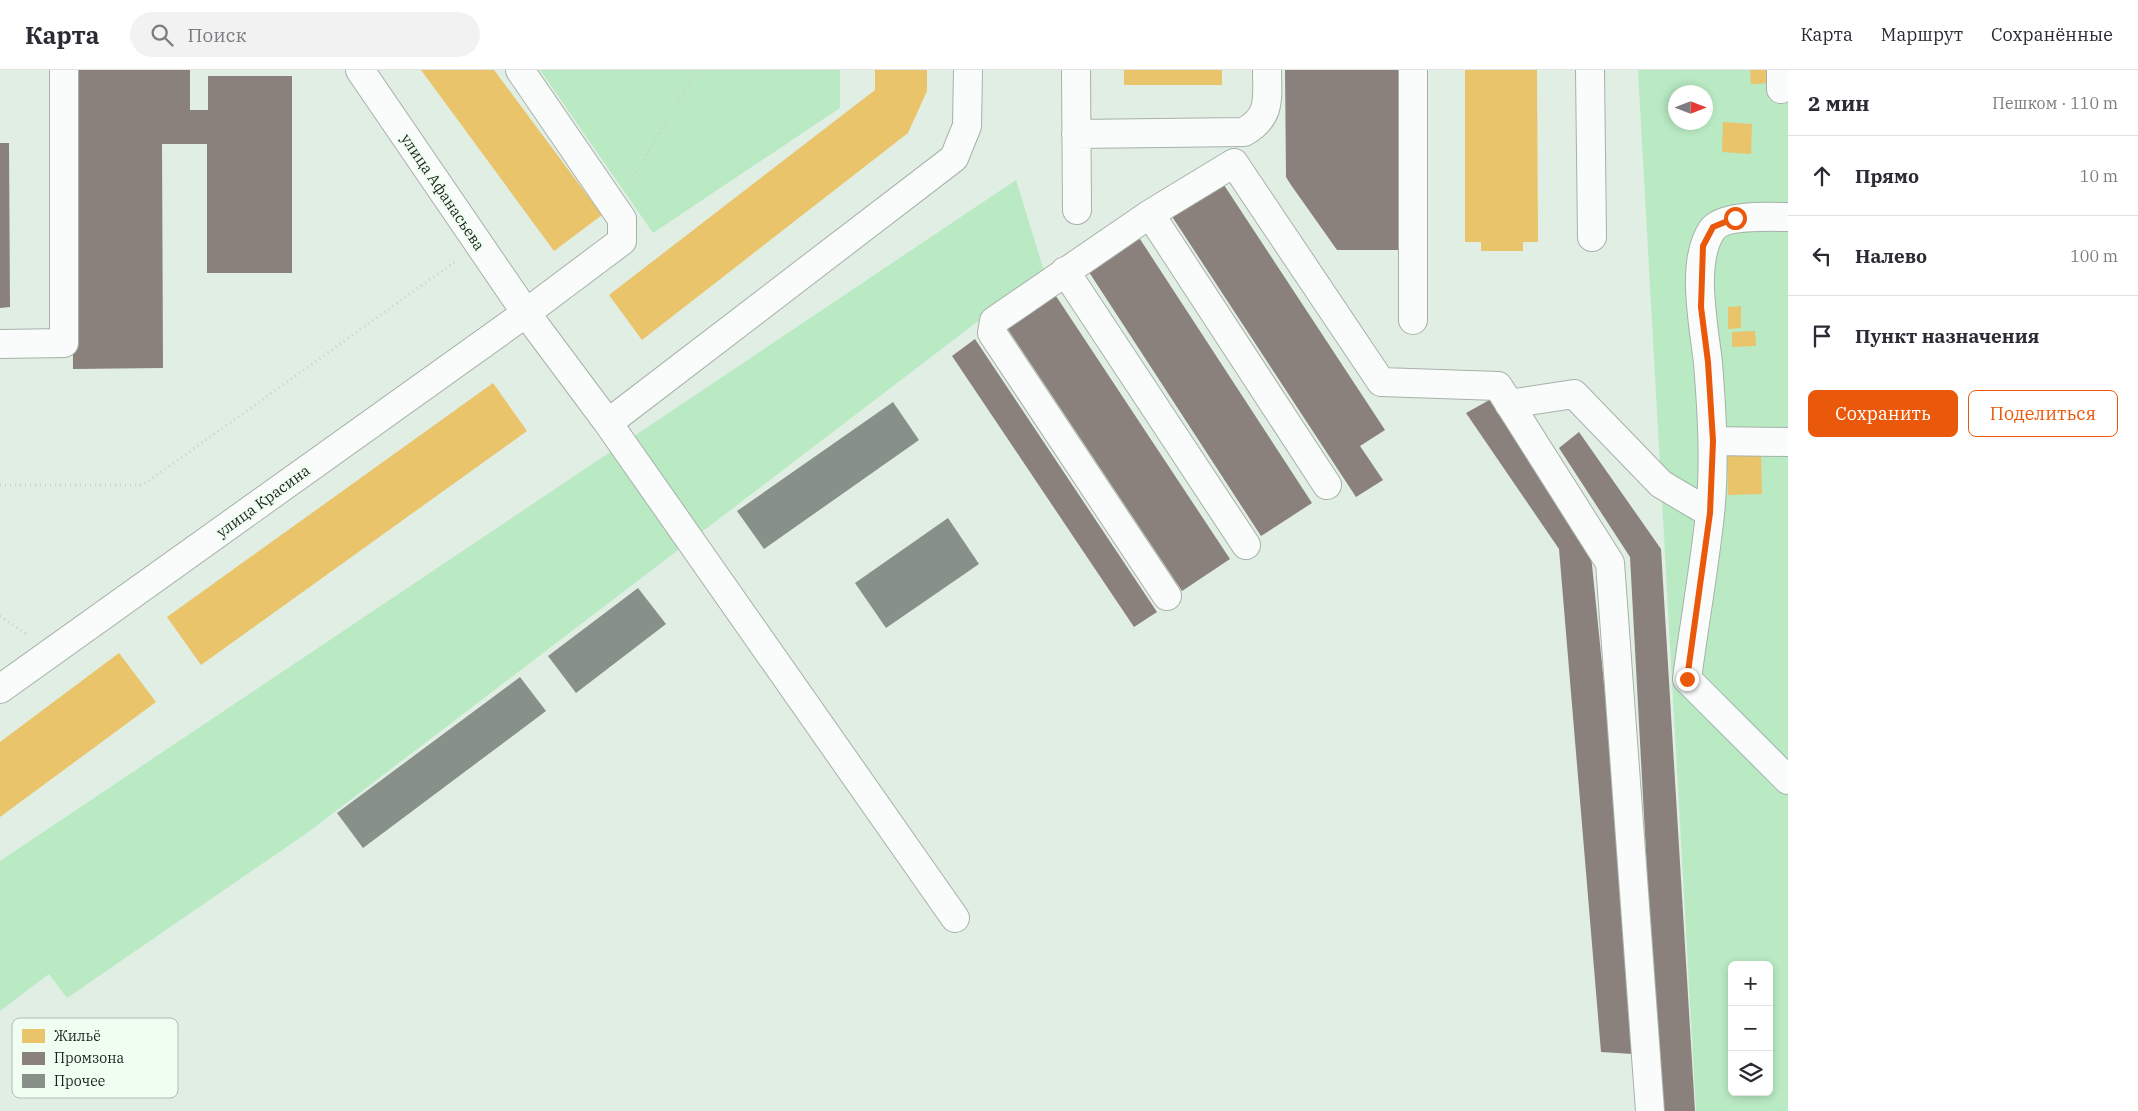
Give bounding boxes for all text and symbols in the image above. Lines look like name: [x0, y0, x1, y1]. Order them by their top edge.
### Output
search box: [130, 12, 480, 57]
text: Карта: [25, 19, 100, 51]
icon: search: [148, 21, 176, 49]
text: Поиск: [188, 23, 247, 47]
text: Карта: [1800, 23, 1853, 46]
text: Маршрут: [1881, 23, 1963, 46]
text: Сохранённые: [1991, 23, 2113, 46]
north arrow: [1668, 85, 1713, 130]
text: 2 мин: [1808, 89, 1870, 117]
text: Пешком · 110 m: [1992, 93, 2118, 113]
street label: улица Афанасьева: [397, 130, 489, 254]
icon: ahead: [1808, 162, 1836, 190]
text: Прямо: [1855, 164, 1919, 188]
text: 10 m: [2080, 166, 2118, 186]
route start: [1724, 207, 1747, 230]
icon: left: [1808, 242, 1836, 270]
text: Налево: [1855, 244, 1927, 268]
text: 100 m: [2070, 246, 2118, 266]
icon: arrive: [1808, 322, 1836, 350]
text: Пункт назначения: [1855, 324, 2039, 348]
button: Сохранить: [1808, 390, 1958, 437]
button: Поделиться: [1968, 390, 2118, 437]
street label: улица Красина: [212, 461, 314, 541]
route end: [1676, 668, 1699, 691]
map controls: [1728, 961, 1773, 1096]
button: +: [1728, 961, 1773, 1006]
button: −: [1728, 1006, 1773, 1051]
legend: [12, 1018, 178, 1098]
text: Жильё: [54, 1027, 101, 1045]
text: Промзона: [54, 1049, 124, 1067]
button: layers: [1728, 1051, 1773, 1096]
text: Прочее: [54, 1072, 105, 1090]

